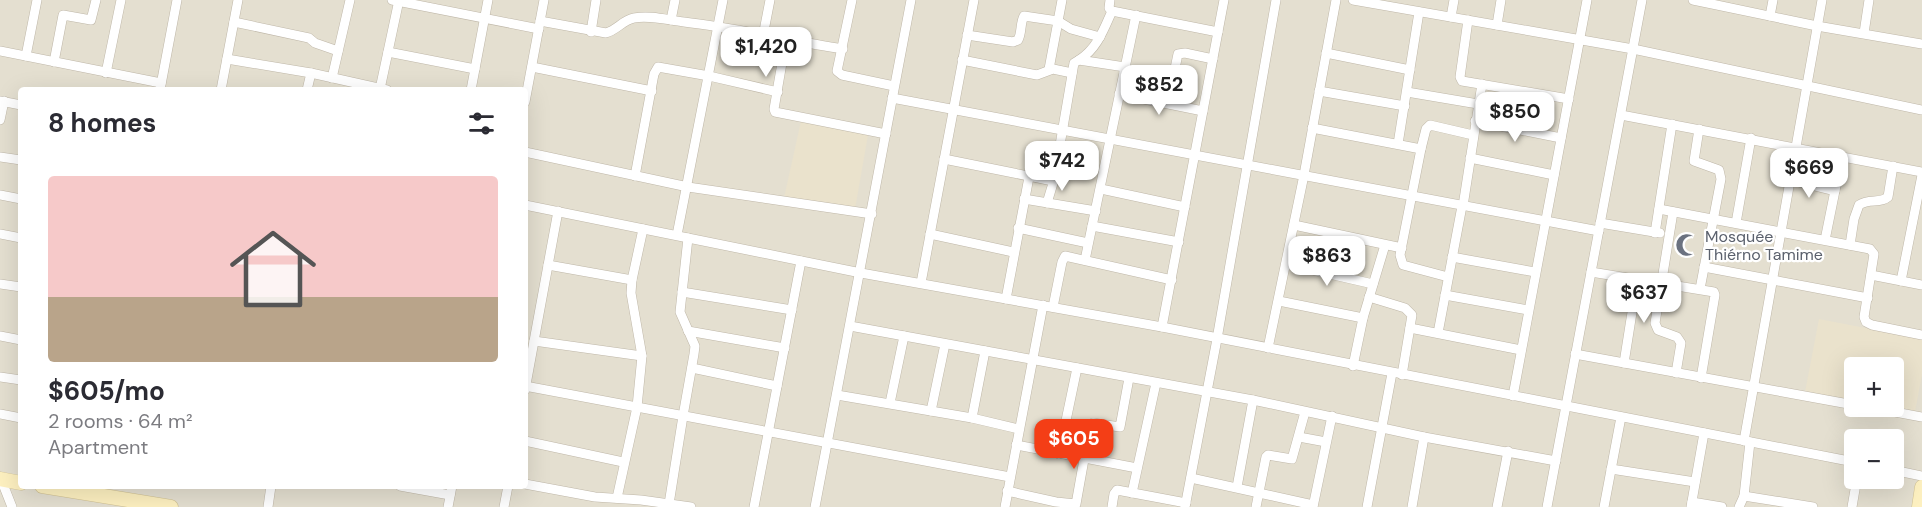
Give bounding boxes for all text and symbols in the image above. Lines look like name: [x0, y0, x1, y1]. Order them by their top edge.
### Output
pin: $1,420: [717, 27, 815, 78]
text: $1,420: [735, 33, 797, 59]
pin: $852: [1123, 65, 1195, 116]
text: $852: [1135, 71, 1183, 97]
pin: $850: [1479, 92, 1551, 143]
text: $850: [1489, 98, 1541, 124]
text: 8 homes: [48, 106, 156, 140]
icon: filters: [465, 107, 498, 140]
pin: $742: [1026, 141, 1098, 192]
text: $742: [1039, 147, 1085, 173]
pin: $669: [1773, 148, 1845, 199]
text: $669: [1784, 154, 1834, 180]
icon: home: [219, 215, 327, 323]
place label: Mosquée Thiérno Tamime: [1705, 226, 1823, 265]
mosque icon: Mosquée Thiérno Tamime: [1674, 232, 1700, 258]
pin: $863: [1291, 236, 1363, 287]
text: $863: [1302, 242, 1352, 268]
pin: $637: [1608, 273, 1680, 324]
text: $637: [1620, 279, 1668, 305]
map controls: [1844, 357, 1904, 489]
button: +: [1844, 357, 1904, 417]
text: $605/mo: [48, 374, 165, 408]
text: 2 rooms · 64 m²: [48, 408, 192, 434]
pin: $605: [1038, 419, 1110, 470]
text: $605: [1048, 425, 1100, 451]
button: −: [1844, 429, 1904, 489]
text: Apartment: [48, 434, 148, 460]

